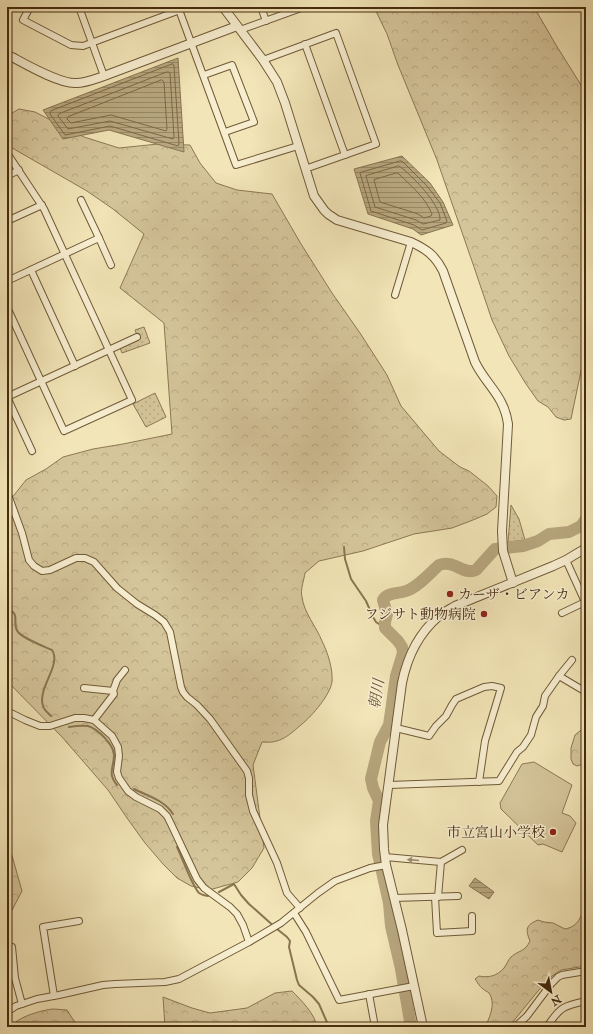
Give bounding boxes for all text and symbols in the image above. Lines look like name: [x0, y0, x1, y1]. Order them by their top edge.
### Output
place label: カーザ・ビアンカ: [458, 586, 569, 603]
marker: カーザ・ビアンカ: [445, 589, 455, 599]
place label: フジサト動物病院: [365, 606, 476, 623]
marker: フジサト動物病院: [479, 609, 489, 619]
water label: 朝川: [365, 676, 389, 710]
place label: 市立宮山小学校: [447, 824, 545, 841]
marker: 市立宮山小学校: [548, 827, 558, 837]
one-way arrow: [407, 857, 419, 863]
north arrow: [531, 972, 571, 1012]
text: N: [547, 991, 565, 1009]

